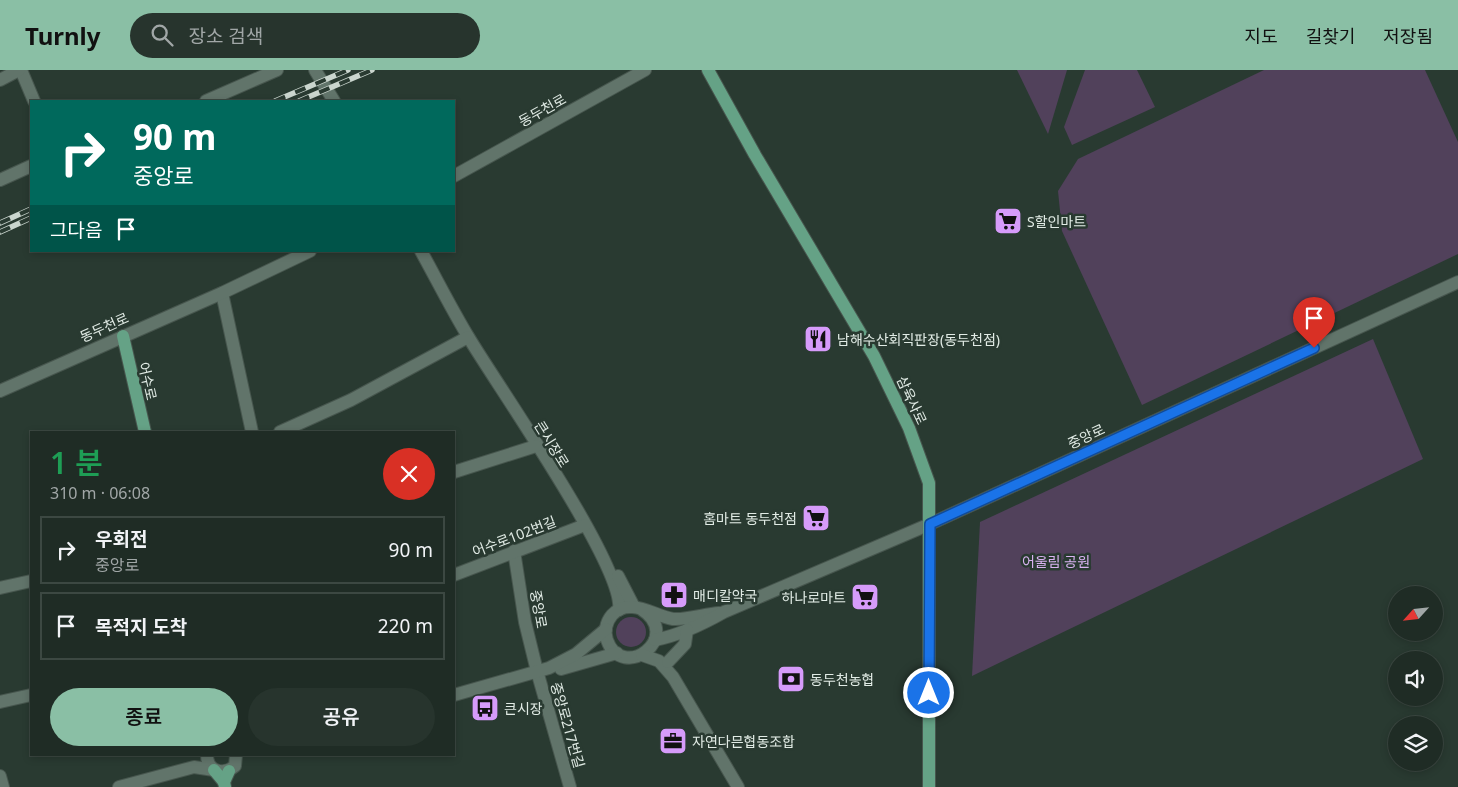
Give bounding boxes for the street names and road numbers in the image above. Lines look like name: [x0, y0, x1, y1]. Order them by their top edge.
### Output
street label: 동두천로: [515, 89, 569, 131]
street label: 동두천로: [77, 308, 132, 346]
street label: 어수로: [134, 360, 162, 402]
street label: 삼육사로: [893, 373, 932, 427]
street label: 큰시장로: [530, 417, 574, 471]
street label: 중앙로: [1064, 419, 1108, 453]
street label: 어수로102번길: [469, 511, 559, 561]
street label: 중앙로: [526, 588, 552, 630]
street label: 중앙로217번길: [547, 680, 589, 770]

